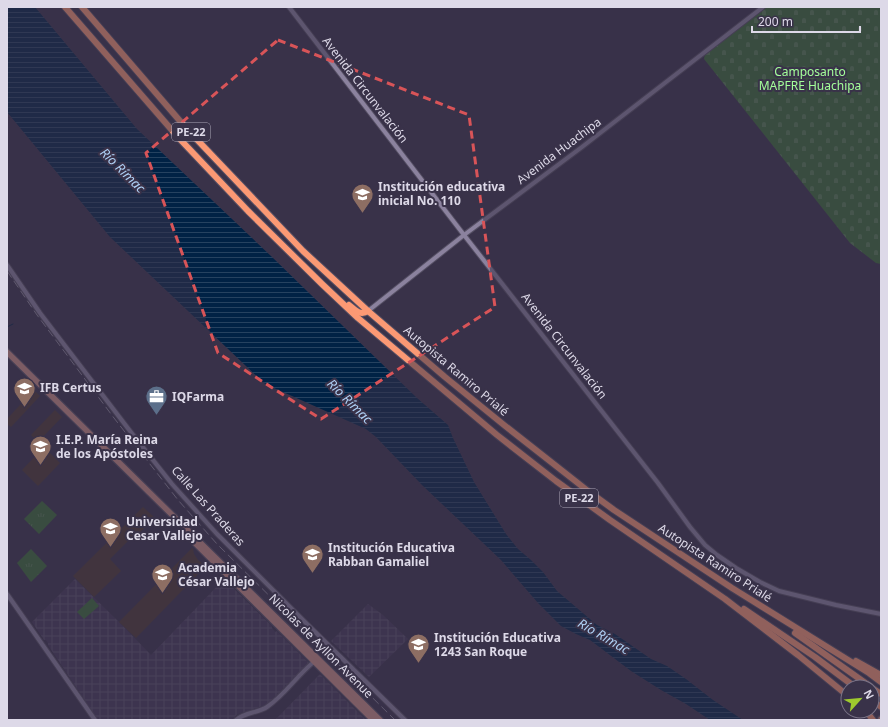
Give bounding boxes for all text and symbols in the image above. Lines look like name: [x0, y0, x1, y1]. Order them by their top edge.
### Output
scale bar: [752, 8, 860, 34]
text: 200 m: [758, 13, 793, 30]
street label: Avenida Circunvalación: [319, 33, 412, 146]
park label: Camposanto MAPFRE Huachipa: [759, 63, 861, 94]
street label: Avenida Huachipa: [513, 113, 604, 188]
road number: PE-22: [172, 123, 210, 141]
water label: Río Rímac: [97, 144, 150, 197]
place label: Institución educativa inicial No. 110: [378, 178, 505, 209]
school or university icon: Institución educativa inicial No. 110: [350, 181, 376, 214]
street label: Avenida Circunvalación: [518, 289, 611, 402]
street label: Autopista Ramiro Prialé: [400, 321, 513, 420]
school or university icon: IFB Certus: [11, 375, 37, 408]
water label: Río Rímac: [324, 375, 377, 428]
place label: IFB Certus: [40, 379, 102, 396]
office icon: IQFarma: [143, 384, 169, 417]
place label: IQFarma: [172, 388, 224, 405]
place label: I.E.P. María Reina de los Apóstoles: [56, 431, 158, 462]
school or university icon: I.E.P. María Reina de los Apóstoles: [28, 434, 54, 467]
street label: Calle Las Praderas: [168, 462, 249, 550]
road number: PE-22: [560, 489, 598, 507]
place label: Universidad Cesar Vallejo: [126, 513, 203, 544]
school or university icon: Universidad Cesar Vallejo: [97, 516, 123, 549]
street label: Autopista Ramiro Prialé: [655, 519, 776, 606]
place label: Institución Educativa Rabban Gamaliel: [328, 539, 455, 570]
school or university icon: Institución Educativa Rabban Gamaliel: [300, 542, 326, 575]
place label: Academia César Vallejo: [178, 559, 255, 590]
school or university icon: Academia César Vallejo: [149, 562, 175, 595]
street label: Nicolas de Ayllon Avenue: [265, 590, 377, 702]
water label: Río Rímac: [575, 614, 633, 658]
place label: Institución Educativa 1243 San Roque: [434, 629, 561, 660]
school or university icon: Institución Educativa 1243 San Roque: [406, 632, 432, 665]
north arrow: [840, 679, 880, 719]
text: N: [861, 687, 878, 702]

